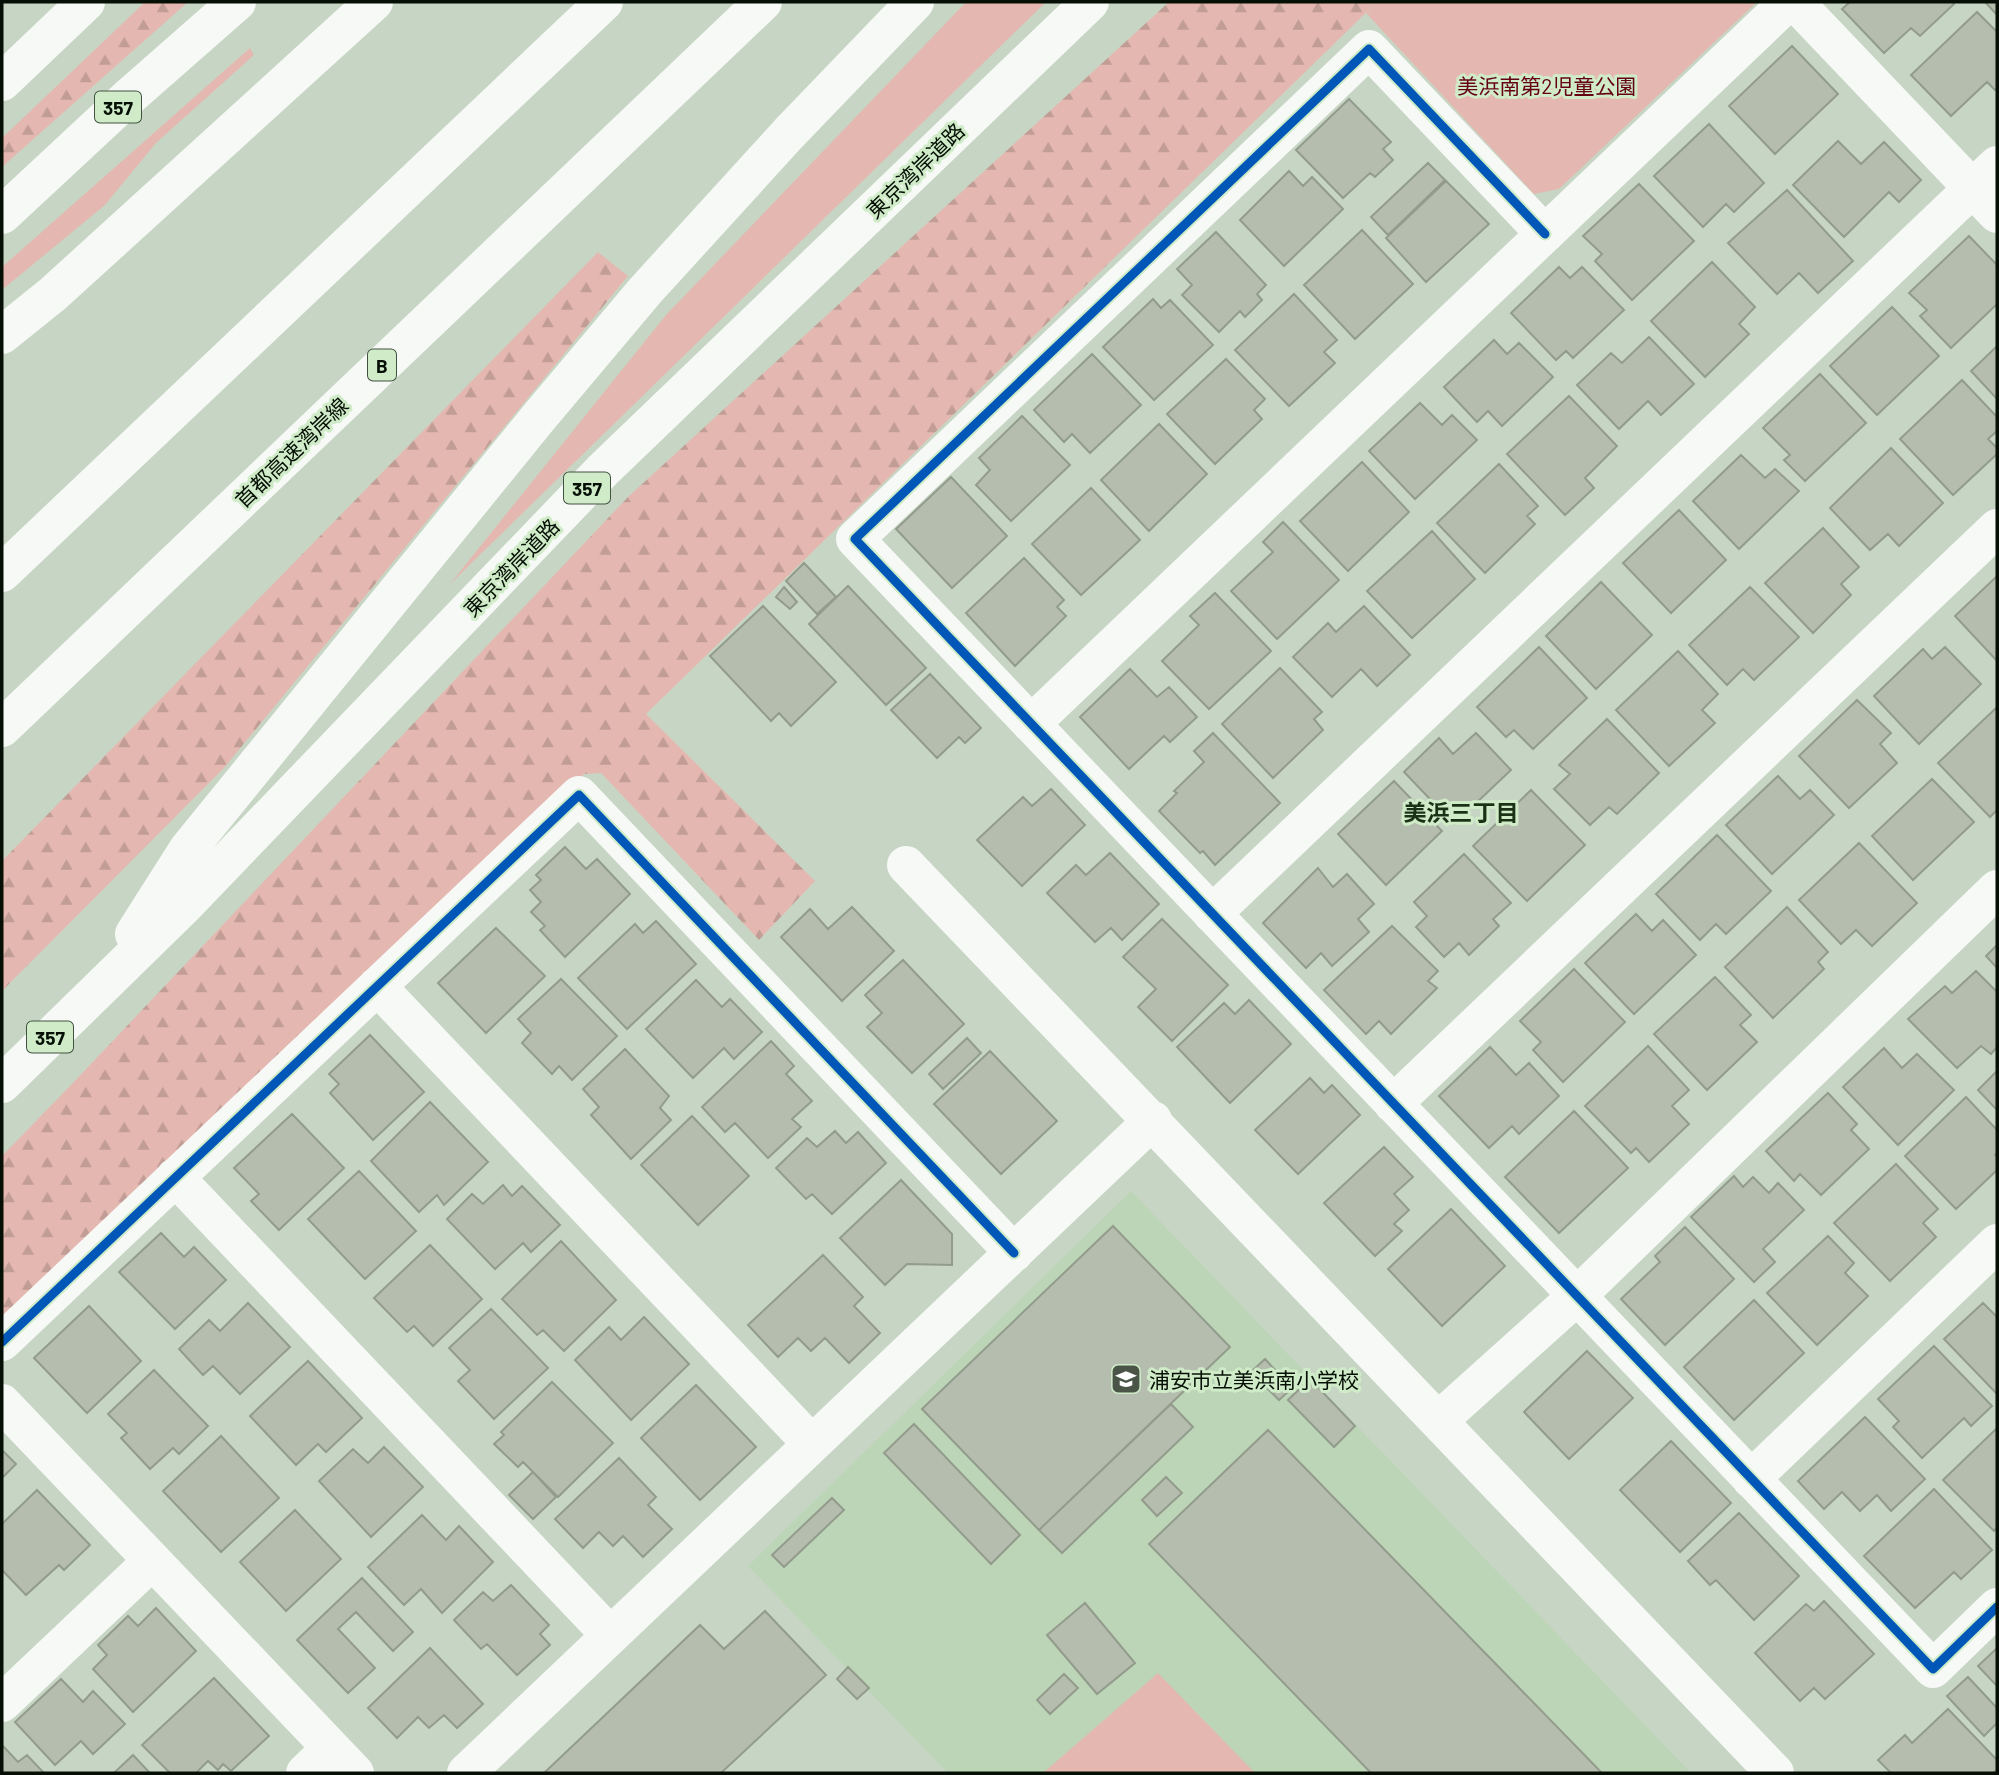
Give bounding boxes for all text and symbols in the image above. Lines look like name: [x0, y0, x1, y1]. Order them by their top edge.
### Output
park label: 美浜南第2児童公園: [1457, 73, 1637, 98]
road number: 357: [95, 92, 141, 122]
street label: 東京湾岸道路: [861, 117, 969, 223]
road number: B: [368, 350, 396, 380]
street label: 首都高速湾岸線: [229, 392, 353, 512]
road number: 357: [564, 472, 610, 503]
street label: 東京湾岸道路: [458, 513, 564, 621]
district label: 美浜三丁目: [1404, 798, 1519, 826]
road number: 357: [27, 1021, 73, 1052]
school or university icon: 浦安市立美浜南小学校: [1109, 1362, 1143, 1396]
place label: 浦安市立美浜南小学校: [1149, 1367, 1359, 1392]

